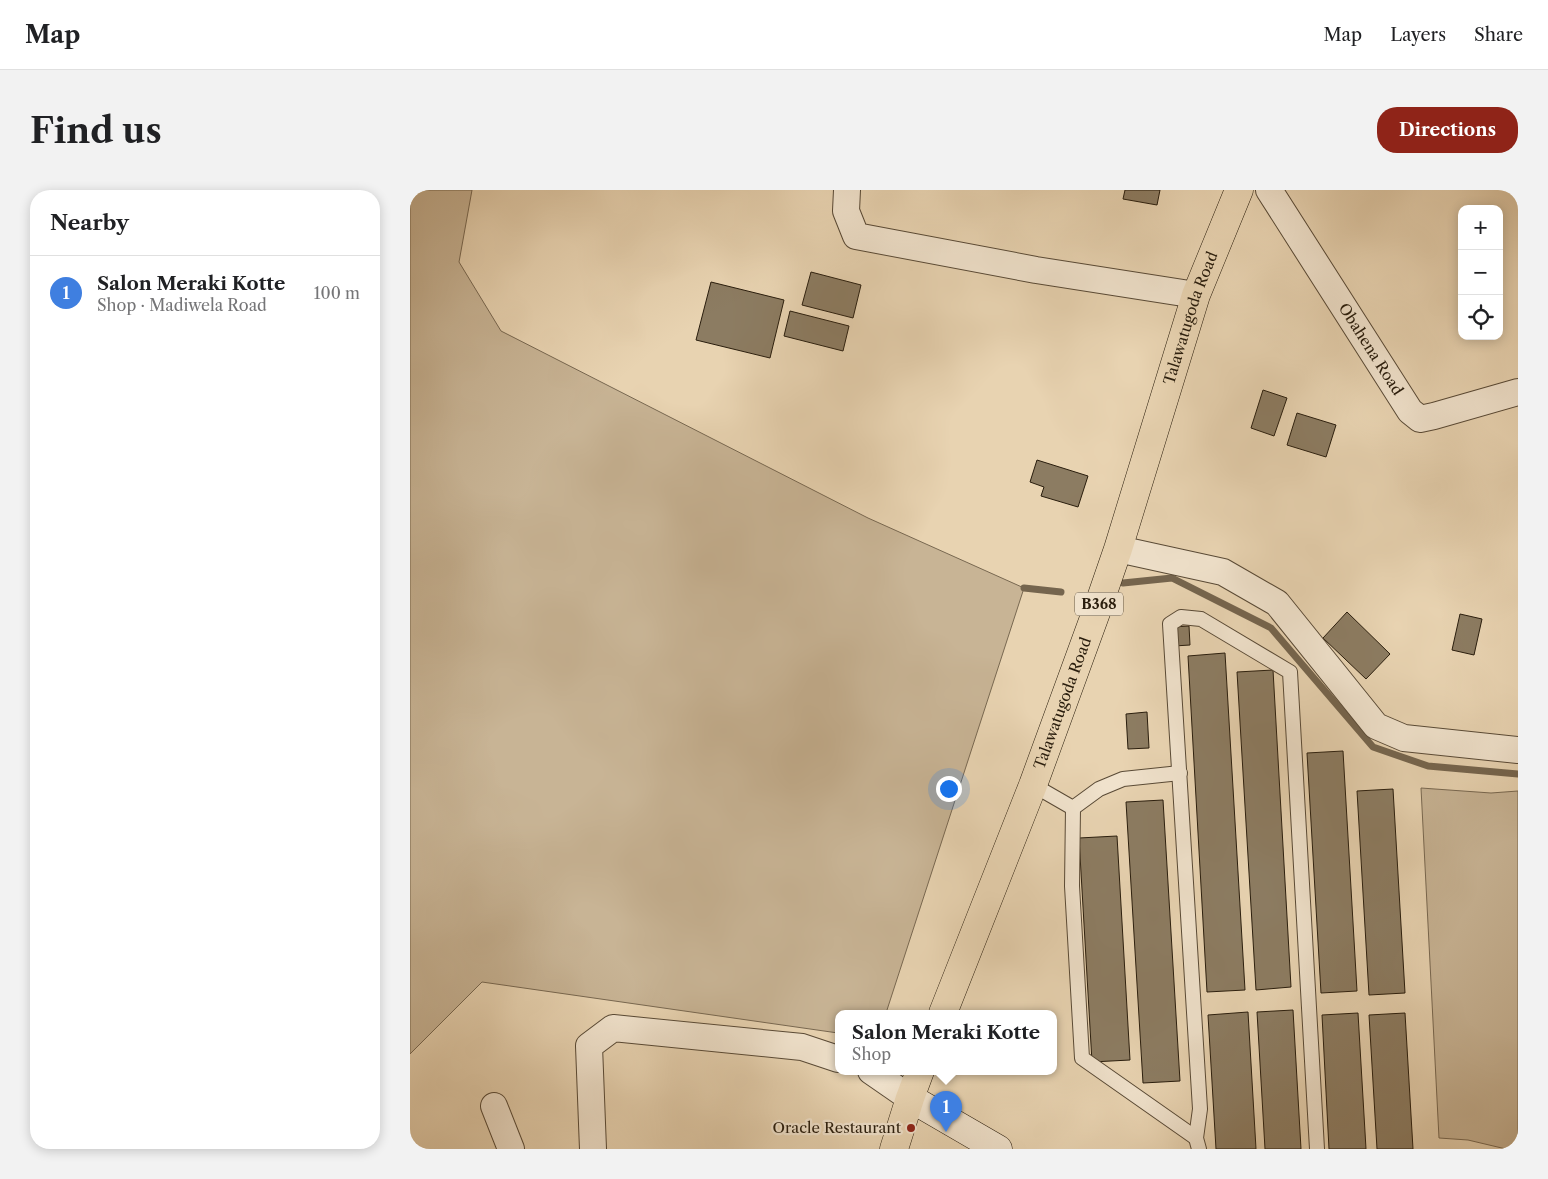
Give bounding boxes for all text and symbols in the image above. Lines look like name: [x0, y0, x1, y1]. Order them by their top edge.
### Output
text: Map: [25, 20, 80, 49]
text: Map: [1324, 24, 1362, 46]
text: Layers: [1390, 24, 1446, 46]
text: Share: [1474, 24, 1523, 46]
button: Directions: [1377, 107, 1518, 153]
text: Find us: [30, 109, 162, 152]
map controls: [1458, 205, 1503, 340]
button: +: [1458, 205, 1503, 250]
text: Nearby: [50, 210, 129, 235]
street label: Talawatugoda Road: [1159, 249, 1222, 387]
button: −: [1458, 250, 1503, 295]
text: Salon Meraki Kotte: [97, 272, 285, 295]
text: 1: [62, 283, 70, 303]
text: 100 m: [314, 283, 360, 303]
text: Shop · Madiwela Road: [97, 295, 267, 315]
button: locate: [1458, 295, 1503, 340]
street label: Obahena Road: [1335, 299, 1407, 399]
road number: B368: [1075, 592, 1123, 616]
street label: Talawatugoda Road: [1030, 635, 1095, 772]
your location: [936, 776, 962, 802]
popup: [835, 1010, 1057, 1075]
text: Salon Meraki Kotte: [852, 1021, 1040, 1044]
text: Shop: [852, 1044, 891, 1064]
pin: 1: [930, 1091, 962, 1132]
place label: Oracle Restaurant: [773, 1118, 902, 1137]
marker: Oracle Restaurant: [905, 1122, 917, 1134]

